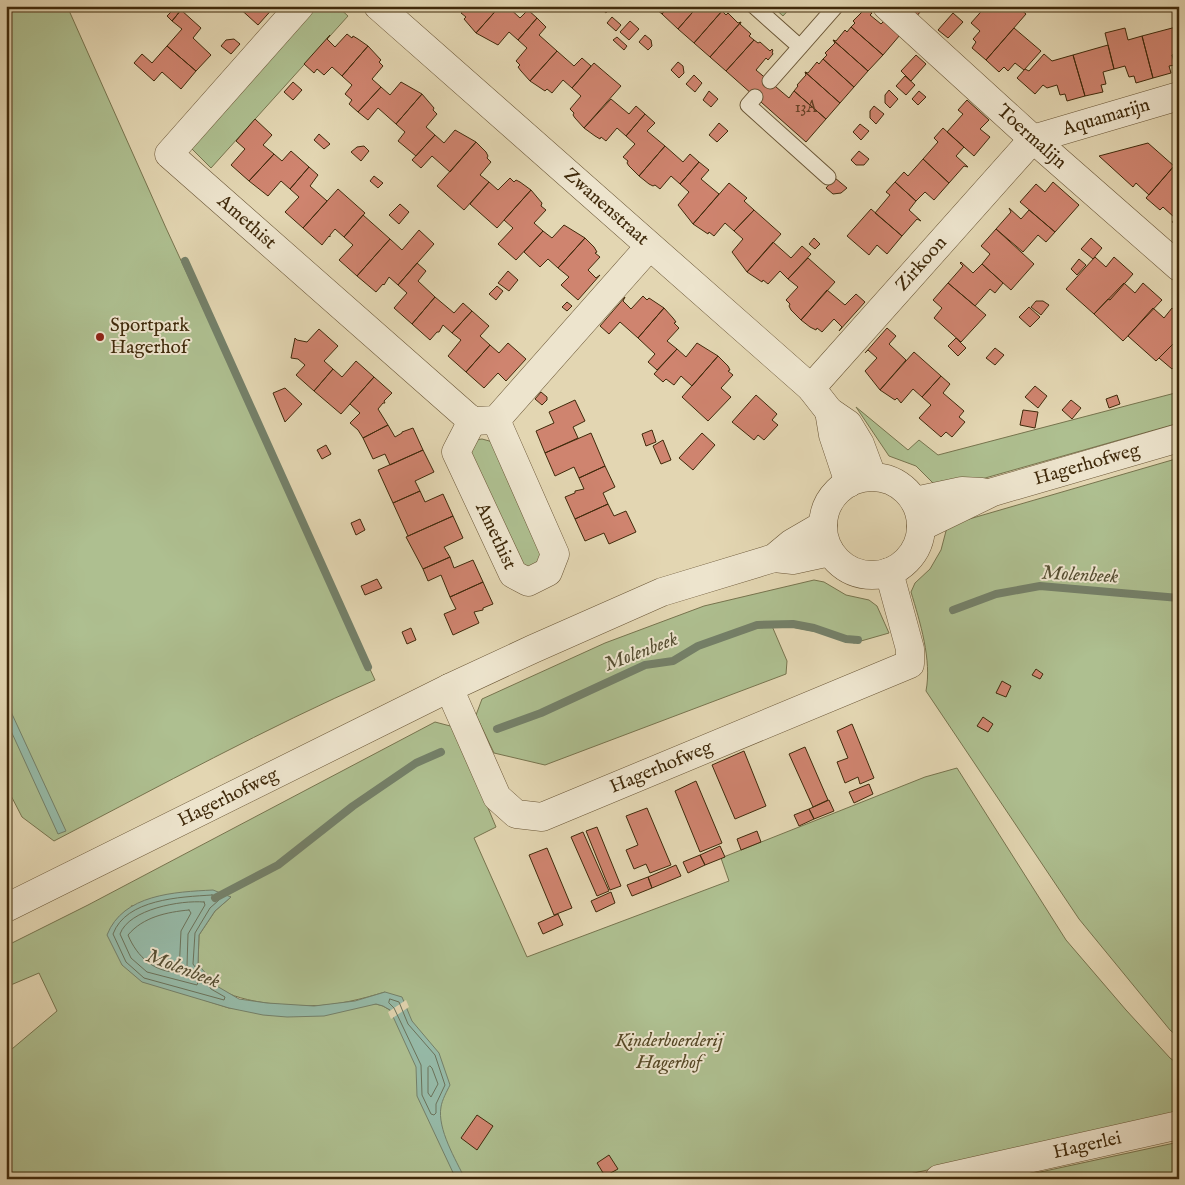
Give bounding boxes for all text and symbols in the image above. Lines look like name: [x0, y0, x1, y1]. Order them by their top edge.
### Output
street label: Aquamarijn: [1059, 93, 1153, 142]
house number: 13A: [795, 98, 819, 118]
street label: Toermalijn: [991, 100, 1071, 175]
street label: Zwanenstraat: [558, 163, 654, 251]
street label: Amethist: [211, 189, 282, 255]
street label: Zirkoon: [891, 232, 952, 297]
place label: Sportpark Hagerhof: [110, 314, 191, 360]
marker: Sportpark Hagerhof: [94, 331, 106, 343]
street label: Hagerhofweg: [1031, 438, 1143, 491]
street label: Amethist: [469, 498, 522, 574]
water label: Molenbeek: [1041, 561, 1119, 589]
water label: Molenbeek: [601, 627, 681, 677]
street label: Hagerhofweg: [606, 735, 717, 799]
street label: Hagerhofweg: [174, 762, 283, 833]
water label: Molenbeek: [143, 944, 223, 994]
park label: Kinderboerderij Hagerhof: [614, 1029, 725, 1075]
street label: Hagerlei: [1051, 1126, 1124, 1165]

